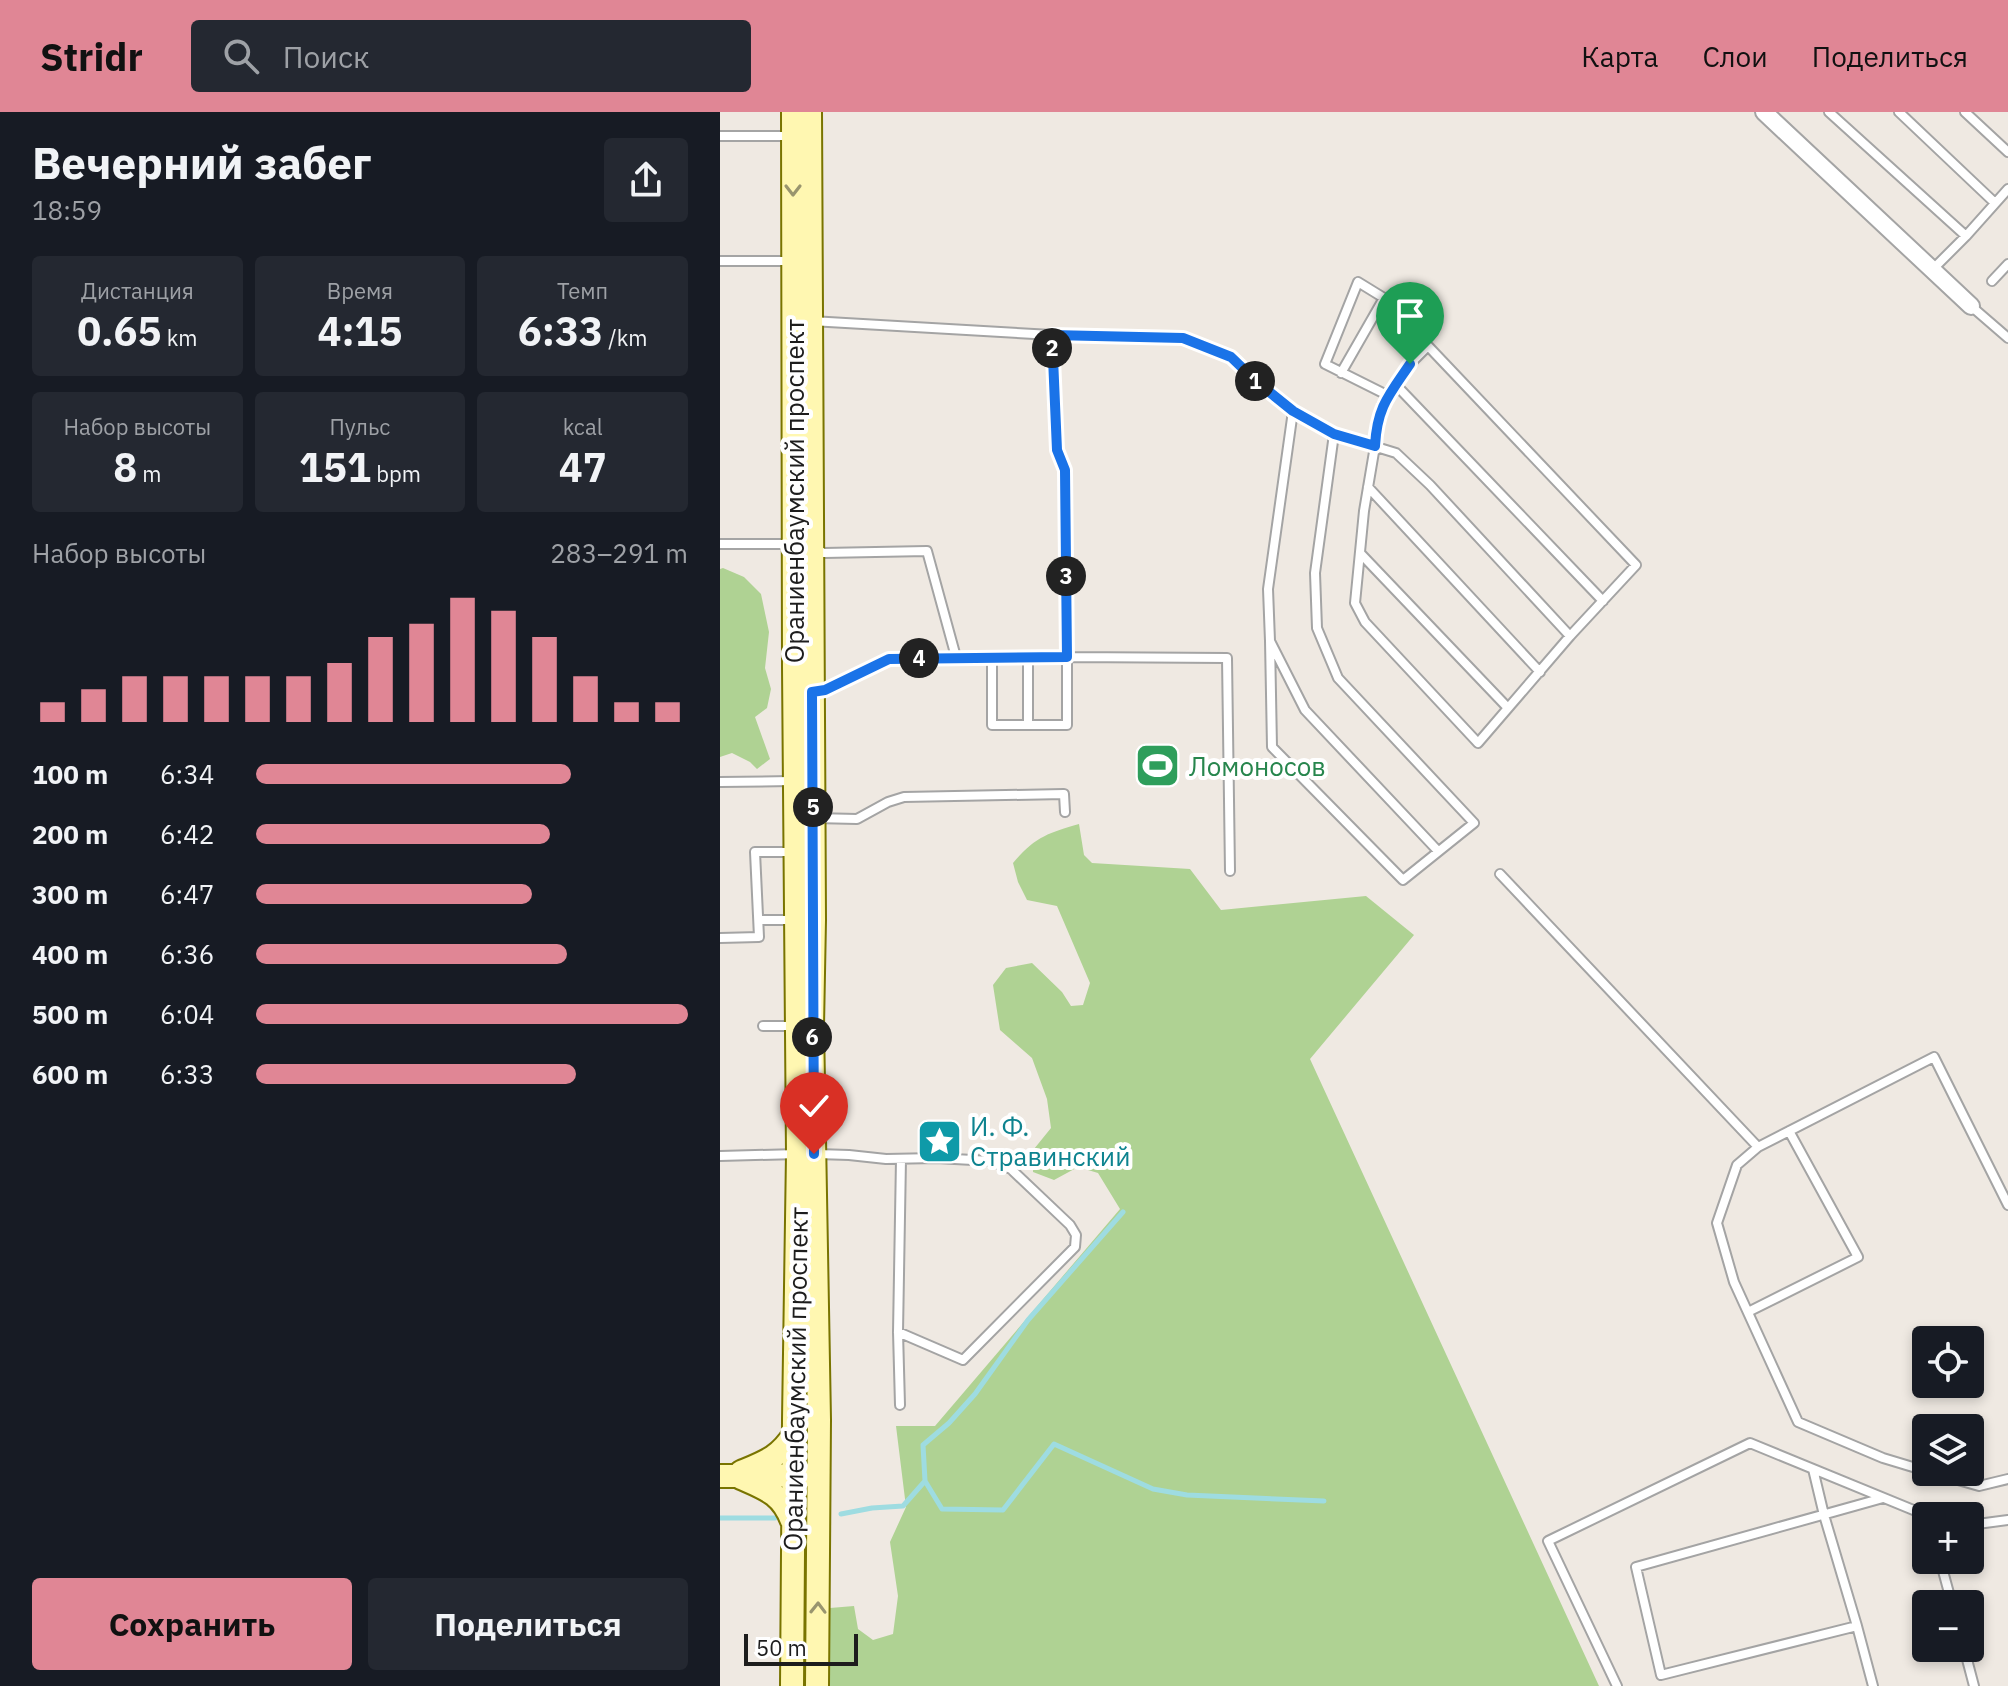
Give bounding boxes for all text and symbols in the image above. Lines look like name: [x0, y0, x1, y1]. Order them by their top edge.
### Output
search box: [191, 20, 751, 92]
text: Stridr: [40, 32, 143, 81]
icon: search: [219, 34, 263, 78]
text: Поиск: [283, 37, 370, 76]
text: Карта: [1581, 38, 1658, 75]
text: Слои: [1702, 38, 1768, 75]
text: Поделиться: [1812, 38, 1968, 75]
text: Вечерний забег: [32, 134, 372, 191]
button: share: [604, 138, 688, 222]
one-way arrow: [784, 184, 802, 197]
text: 18:59: [32, 193, 102, 227]
text: Дистанция: [81, 276, 194, 305]
text: Время: [327, 276, 393, 305]
text: Темп: [557, 276, 608, 305]
pin: [1376, 282, 1444, 364]
icon: arrive: [1388, 294, 1432, 338]
text: 0.65: [77, 305, 162, 357]
text: 4:15: [317, 305, 403, 357]
text: 6:33: [518, 305, 603, 357]
street label: Ораниенбаумский проспект: [777, 319, 811, 663]
text: km: [162, 323, 198, 352]
text: /km: [603, 323, 647, 352]
pin: 2: [1032, 328, 1072, 368]
text: 2: [1045, 333, 1059, 362]
pin: 1: [1235, 361, 1275, 401]
text: 1: [1248, 366, 1262, 395]
text: Набор высоты: [64, 412, 211, 441]
text: Пульс: [330, 412, 390, 441]
text: kcal: [563, 412, 603, 441]
text: 8: [113, 441, 137, 493]
text: 151: [299, 441, 371, 493]
text: 47: [559, 441, 607, 493]
text: m: [137, 459, 162, 488]
text: bpm: [371, 459, 421, 488]
text: Набор высоты: [32, 536, 206, 570]
text: 283–291 m: [550, 536, 688, 570]
pin: 3: [1046, 556, 1086, 596]
text: 3: [1059, 561, 1073, 590]
pin: 4: [899, 638, 939, 678]
text: 4: [912, 643, 926, 672]
sports icon: Ломоносов: [1134, 742, 1182, 790]
place label: Ломоносов: [1189, 749, 1326, 783]
text: 100 m: [32, 757, 108, 791]
text: 6:34: [160, 757, 214, 791]
pin: 5: [793, 787, 833, 827]
text: 5: [806, 792, 820, 821]
text: 200 m: [32, 817, 108, 851]
text: 6:42: [160, 817, 214, 851]
text: 300 m: [32, 877, 108, 911]
text: 6:47: [160, 877, 214, 911]
text: 400 m: [32, 937, 108, 971]
text: 6:36: [160, 937, 214, 971]
text: 500 m: [32, 997, 108, 1031]
text: 6:04: [160, 997, 214, 1031]
pin: 6: [792, 1017, 832, 1057]
text: 6: [805, 1022, 819, 1051]
text: 600 m: [32, 1057, 108, 1091]
text: 6:33: [160, 1057, 214, 1091]
pin: [780, 1072, 848, 1154]
icon: check: [792, 1084, 836, 1128]
place label: И. Ф. Стравинский: [970, 1109, 1130, 1173]
place icon: И. Ф. Стравинский: [915, 1117, 963, 1165]
street label: Ораниенбаумский проспект: [775, 1207, 815, 1551]
map controls: [1912, 1326, 1984, 1662]
button: locate: [1912, 1326, 1984, 1398]
button: layers: [1912, 1414, 1984, 1486]
button: +: [1912, 1502, 1984, 1574]
button: Сохранить: [32, 1578, 352, 1670]
button: Поделиться: [368, 1578, 688, 1670]
button: −: [1912, 1590, 1984, 1662]
one-way arrow: [809, 1601, 826, 1614]
scale bar: [744, 1630, 858, 1666]
text: 50 m: [756, 1633, 807, 1662]

